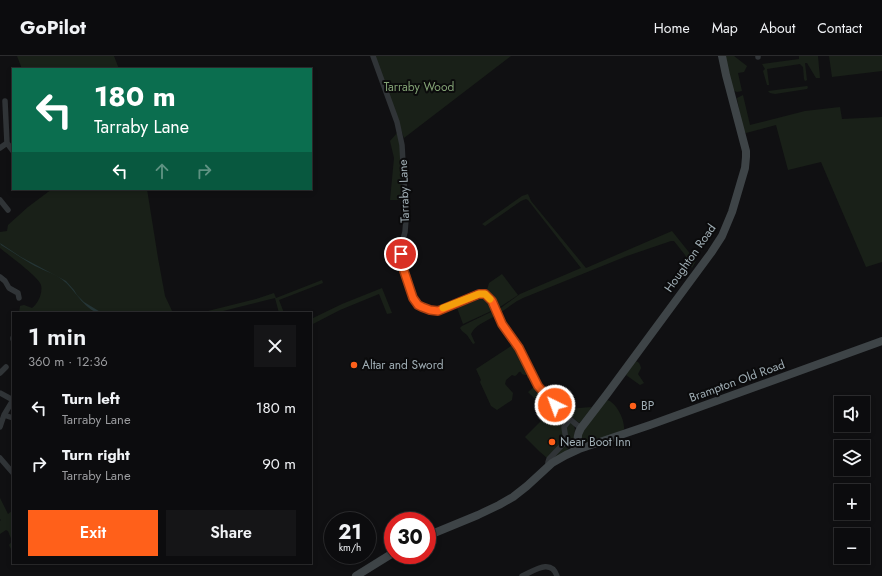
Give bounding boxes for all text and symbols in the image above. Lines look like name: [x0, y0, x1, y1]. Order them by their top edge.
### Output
text: GoPilot: [20, 14, 86, 41]
text: Home: [654, 18, 690, 38]
text: Map: [712, 18, 738, 38]
text: About: [760, 18, 795, 38]
text: Contact: [817, 18, 862, 38]
text: 180 m: [94, 76, 176, 117]
park label: Tarraby Wood: [384, 78, 454, 96]
icon: left: [28, 84, 80, 136]
text: Tarraby Lane: [94, 114, 189, 140]
street label: Tarraby Lane: [394, 159, 414, 223]
icon: left: [109, 160, 131, 182]
icon: ahead: [151, 160, 173, 182]
icon: right: [193, 160, 215, 182]
street label: Houghton Road: [660, 220, 720, 296]
pin: [384, 237, 418, 271]
icon: arrive: [390, 243, 412, 265]
text: 1 min: [28, 319, 86, 354]
button: close: [254, 325, 296, 367]
text: 360 m · 12:36: [28, 352, 108, 371]
street label: Brampton Old Road: [687, 355, 787, 407]
place label: Altar and Sword: [362, 356, 444, 374]
marker: Altar and Sword: [349, 360, 359, 370]
position arrow: [534, 384, 576, 426]
text: Turn left: [62, 388, 120, 410]
map controls: [834, 396, 870, 564]
button: sound: [834, 396, 870, 432]
icon: left: [28, 397, 50, 419]
text: 180 m: [256, 397, 296, 419]
place label: BP: [641, 397, 655, 415]
marker: BP: [628, 401, 638, 411]
text: Tarraby Lane: [62, 410, 131, 429]
place label: Near Boot Inn: [560, 433, 631, 451]
marker: Near Boot Inn: [547, 437, 557, 447]
button: layers: [834, 440, 870, 476]
text: Turn right: [62, 444, 130, 466]
icon: right: [28, 453, 50, 475]
text: 90 m: [262, 453, 296, 475]
text: Tarraby Lane: [62, 466, 131, 485]
button: +: [834, 484, 870, 520]
button: Exit: [28, 510, 158, 556]
button: Share: [166, 510, 296, 556]
speed limit sign: 30: [384, 512, 436, 564]
text: 21: [338, 518, 362, 547]
button: −: [834, 528, 870, 564]
text: km/h: [339, 540, 361, 555]

